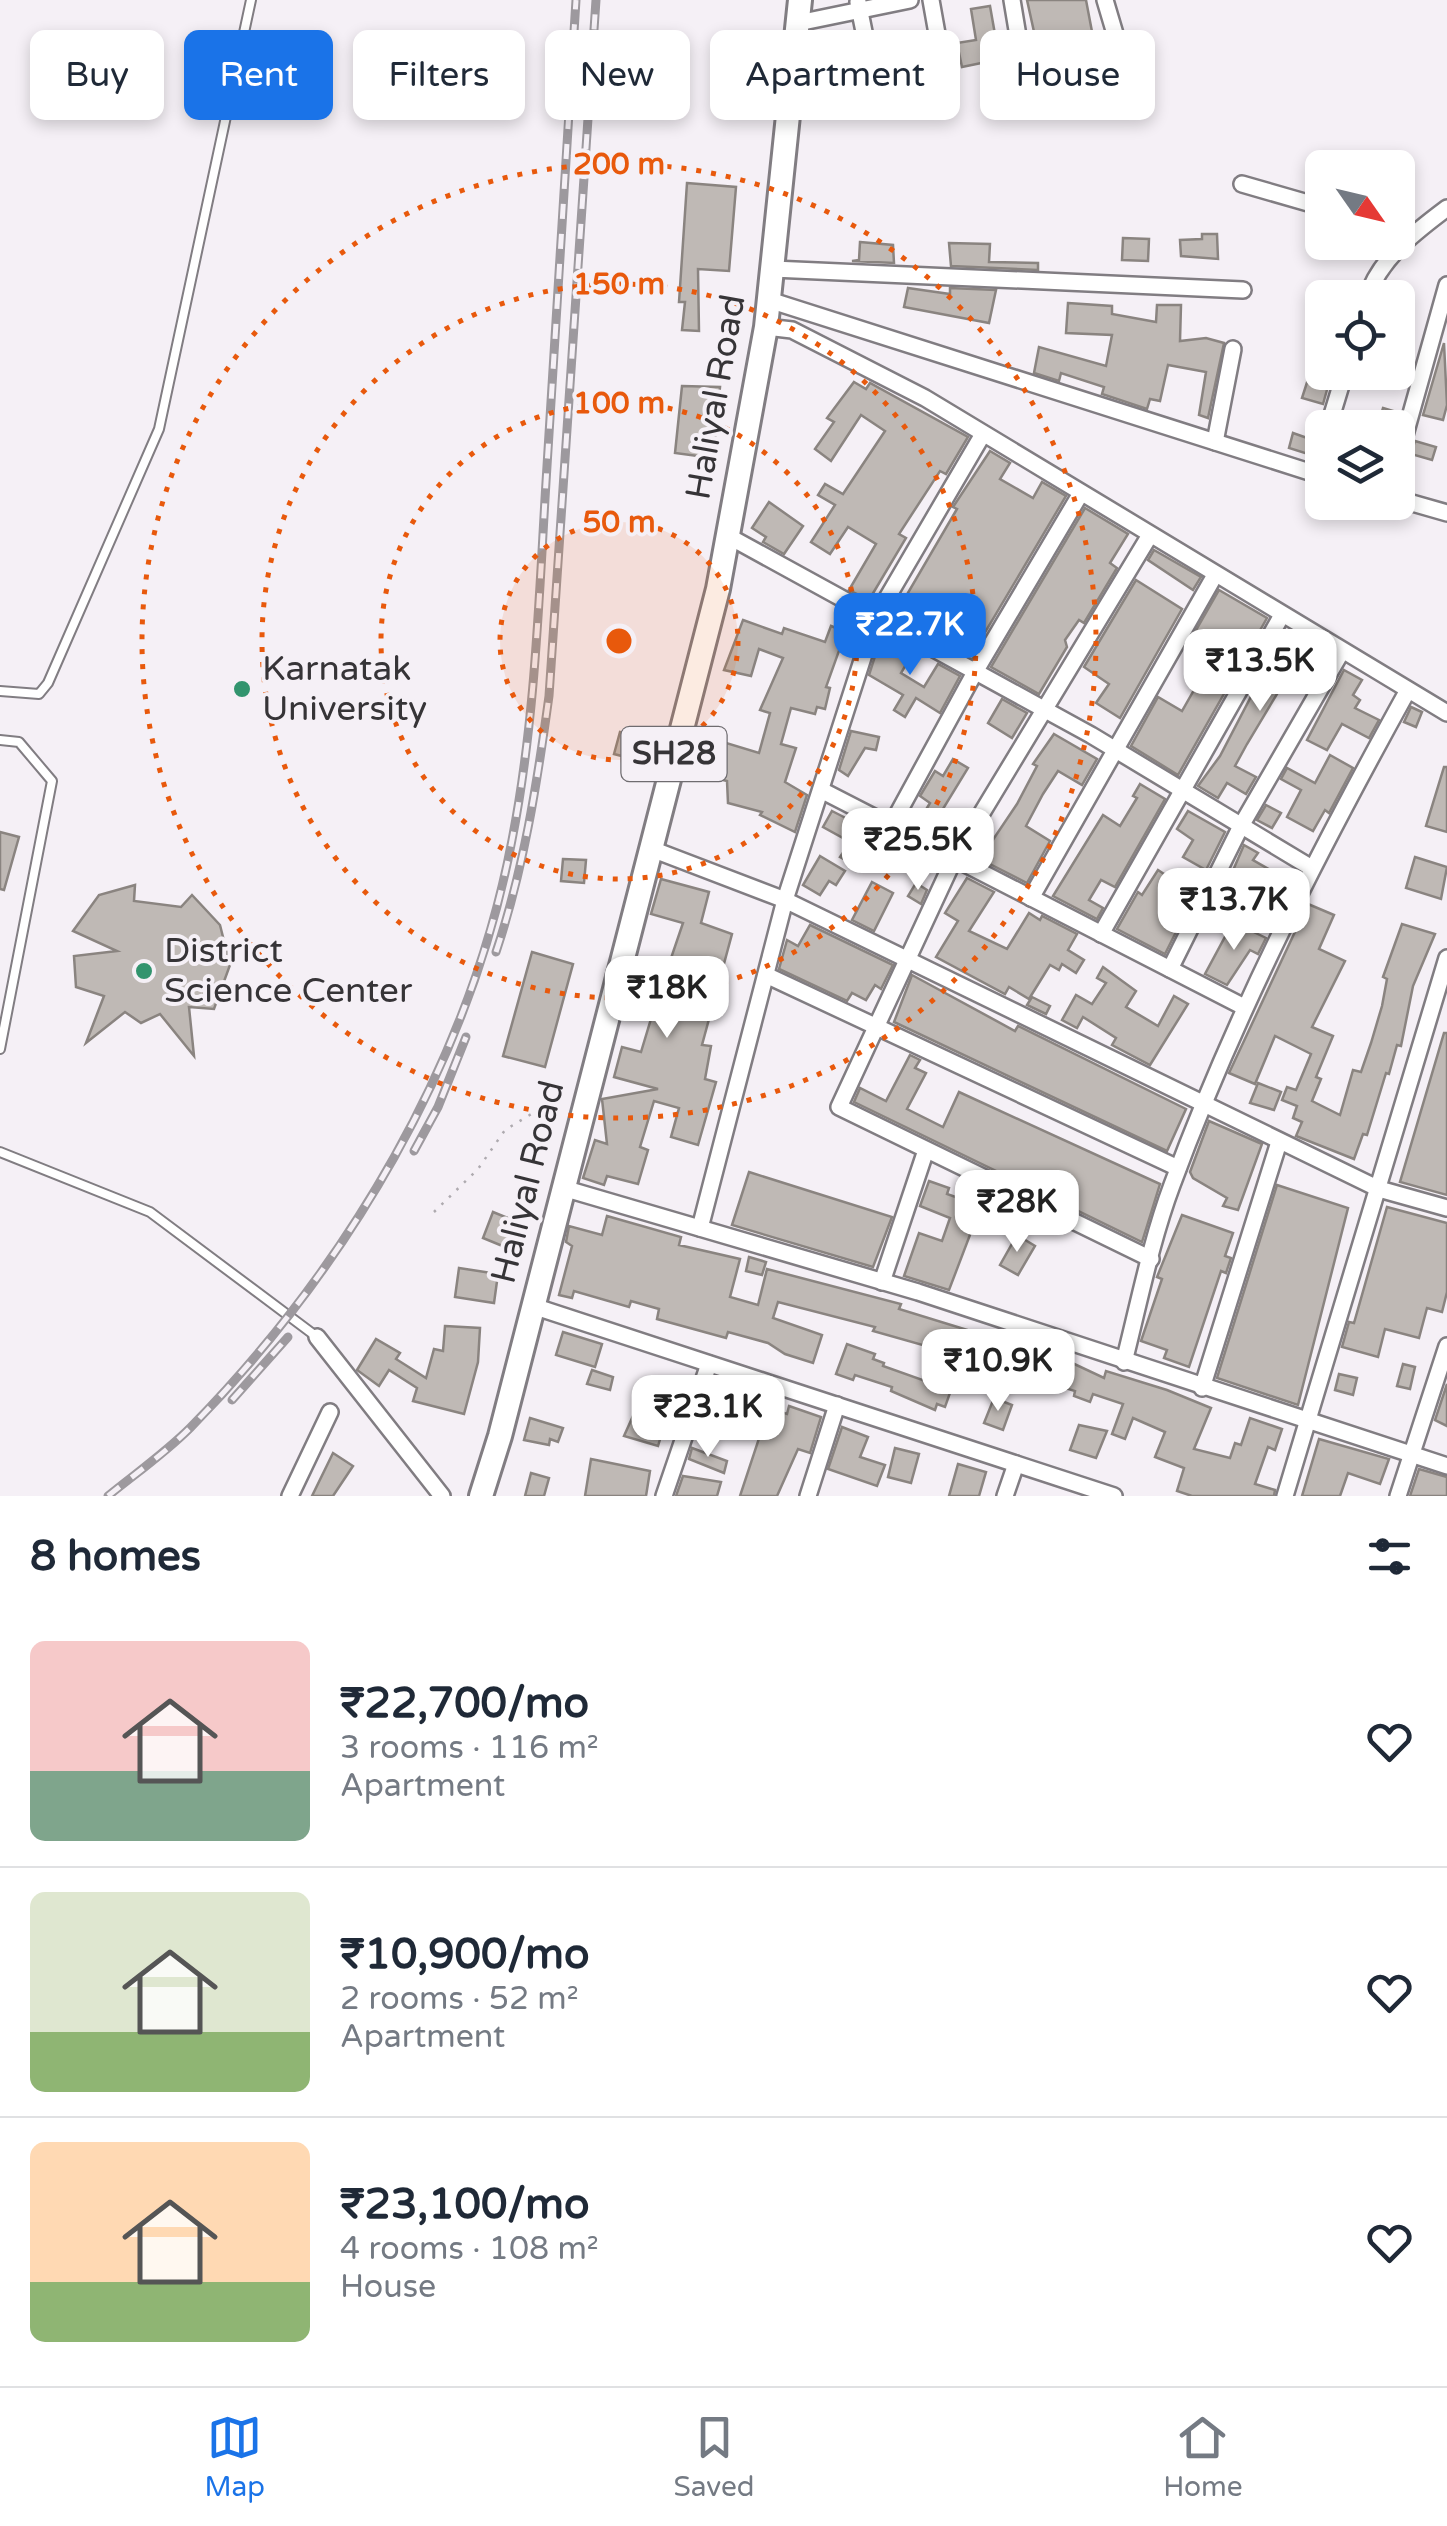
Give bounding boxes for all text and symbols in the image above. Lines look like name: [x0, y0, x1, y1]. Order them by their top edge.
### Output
chip: Buy: [30, 30, 164, 120]
chip: Rent: [184, 30, 333, 120]
chip: Filters: [353, 30, 525, 120]
chip: New: [545, 30, 690, 120]
chip: Apartment: [710, 30, 960, 120]
chip: House: [980, 30, 1155, 120]
text: 200 m: [573, 146, 665, 183]
north arrow: [1305, 150, 1415, 260]
map controls: [1305, 150, 1415, 520]
text: 150 m: [573, 266, 665, 303]
button: locate: [1305, 280, 1415, 390]
street label: Haliyal Road: [677, 291, 755, 503]
text: 100 m: [573, 385, 665, 422]
button: layers: [1305, 410, 1415, 520]
text: 50 m: [582, 504, 656, 541]
pin: ₹22.7K: [829, 593, 991, 678]
text: ₹22.7K: [856, 606, 964, 644]
centre of rings: [601, 623, 637, 659]
pin: ₹13.5K: [1179, 629, 1341, 714]
text: ₹13.5K: [1206, 642, 1314, 680]
place label: Karnatak University: [262, 648, 427, 730]
marker: Karnatak University: [231, 678, 253, 700]
road number: SH28: [622, 727, 726, 781]
pin: ₹25.5K: [837, 808, 999, 893]
text: ₹25.5K: [864, 821, 972, 859]
pin: ₹13.7K: [1153, 868, 1315, 953]
text: ₹13.7K: [1180, 881, 1288, 919]
place label: District Science Center: [164, 930, 413, 1012]
pin: ₹18K: [608, 956, 726, 1041]
marker: District Science Center: [133, 960, 155, 982]
text: ₹18K: [627, 969, 707, 1007]
street label: Haliyal Road: [483, 1076, 573, 1288]
pin: ₹28K: [958, 1170, 1076, 1255]
text: ₹28K: [977, 1183, 1057, 1221]
pin: ₹10.9K: [917, 1329, 1079, 1414]
text: ₹10.9K: [944, 1342, 1052, 1380]
pin: ₹23.1K: [627, 1375, 789, 1460]
text: ₹23.1K: [654, 1388, 762, 1426]
icon: filters: [1362, 1529, 1417, 1584]
text: 8 homes: [30, 1531, 201, 1582]
text: ₹22,700/mo: [340, 1678, 589, 1729]
icon: home: [110, 1681, 230, 1801]
icon: heart: [1362, 1714, 1417, 1769]
text: 3 rooms · 116 m²: [340, 1729, 599, 1767]
text: Apartment: [340, 1767, 505, 1805]
text: ₹10,900/mo: [340, 1929, 589, 1980]
icon: home: [110, 1932, 230, 2052]
icon: heart: [1362, 1965, 1417, 2020]
text: 2 rooms · 52 m²: [340, 1980, 579, 2018]
text: Apartment: [340, 2018, 505, 2056]
text: ₹23,100/mo: [340, 2179, 589, 2230]
icon: home: [110, 2182, 230, 2302]
icon: heart: [1362, 2215, 1417, 2270]
text: 4 rooms · 108 m²: [340, 2230, 599, 2268]
text: House: [340, 2268, 436, 2306]
tab: Map: [204, 2410, 265, 2504]
tab: Saved: [674, 2410, 755, 2504]
tab: Home: [1163, 2410, 1243, 2504]

